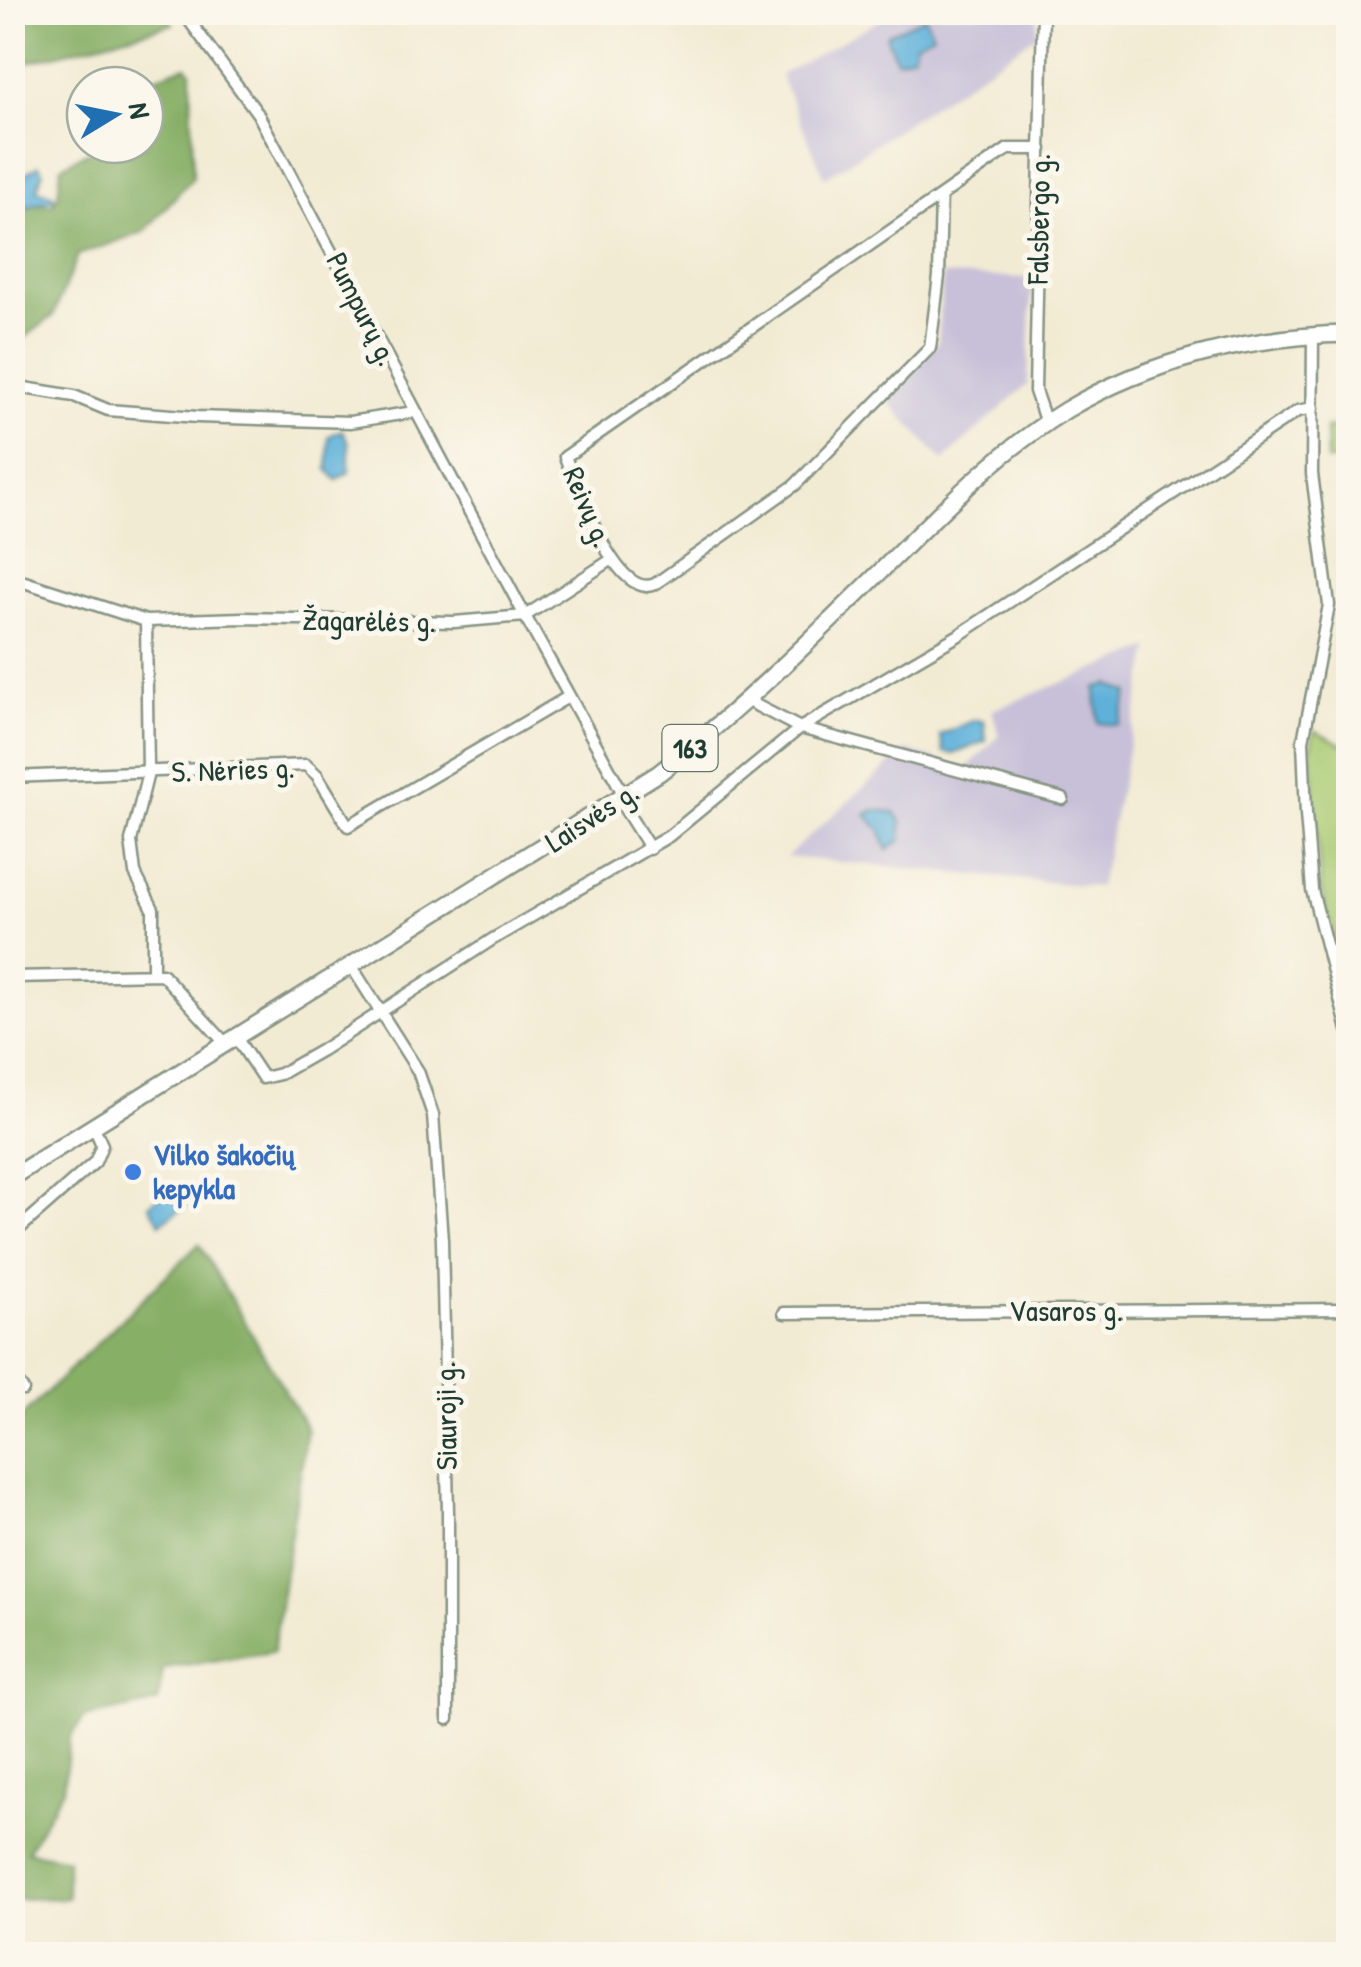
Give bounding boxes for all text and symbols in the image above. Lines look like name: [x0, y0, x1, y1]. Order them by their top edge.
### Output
north arrow: [65, 65, 165, 165]
text: N: [120, 100, 160, 121]
street label: Falsbergo g.: [1017, 153, 1059, 286]
street label: Pumpurų g.: [317, 245, 408, 372]
street label: Reivų g.: [554, 461, 624, 553]
street label: Žagarėlės g.: [302, 599, 436, 641]
road number: 163: [662, 725, 718, 771]
street label: S. Nėries g.: [171, 747, 295, 791]
street label: Laisvės g.: [537, 771, 646, 861]
place label: Vilko šakočių kepykla: [153, 1134, 297, 1209]
marker: Vilko šakočių kepykla: [122, 1161, 144, 1183]
street label: Vasaros g.: [1009, 1290, 1123, 1330]
street label: Siauroji g.: [424, 1362, 466, 1471]

